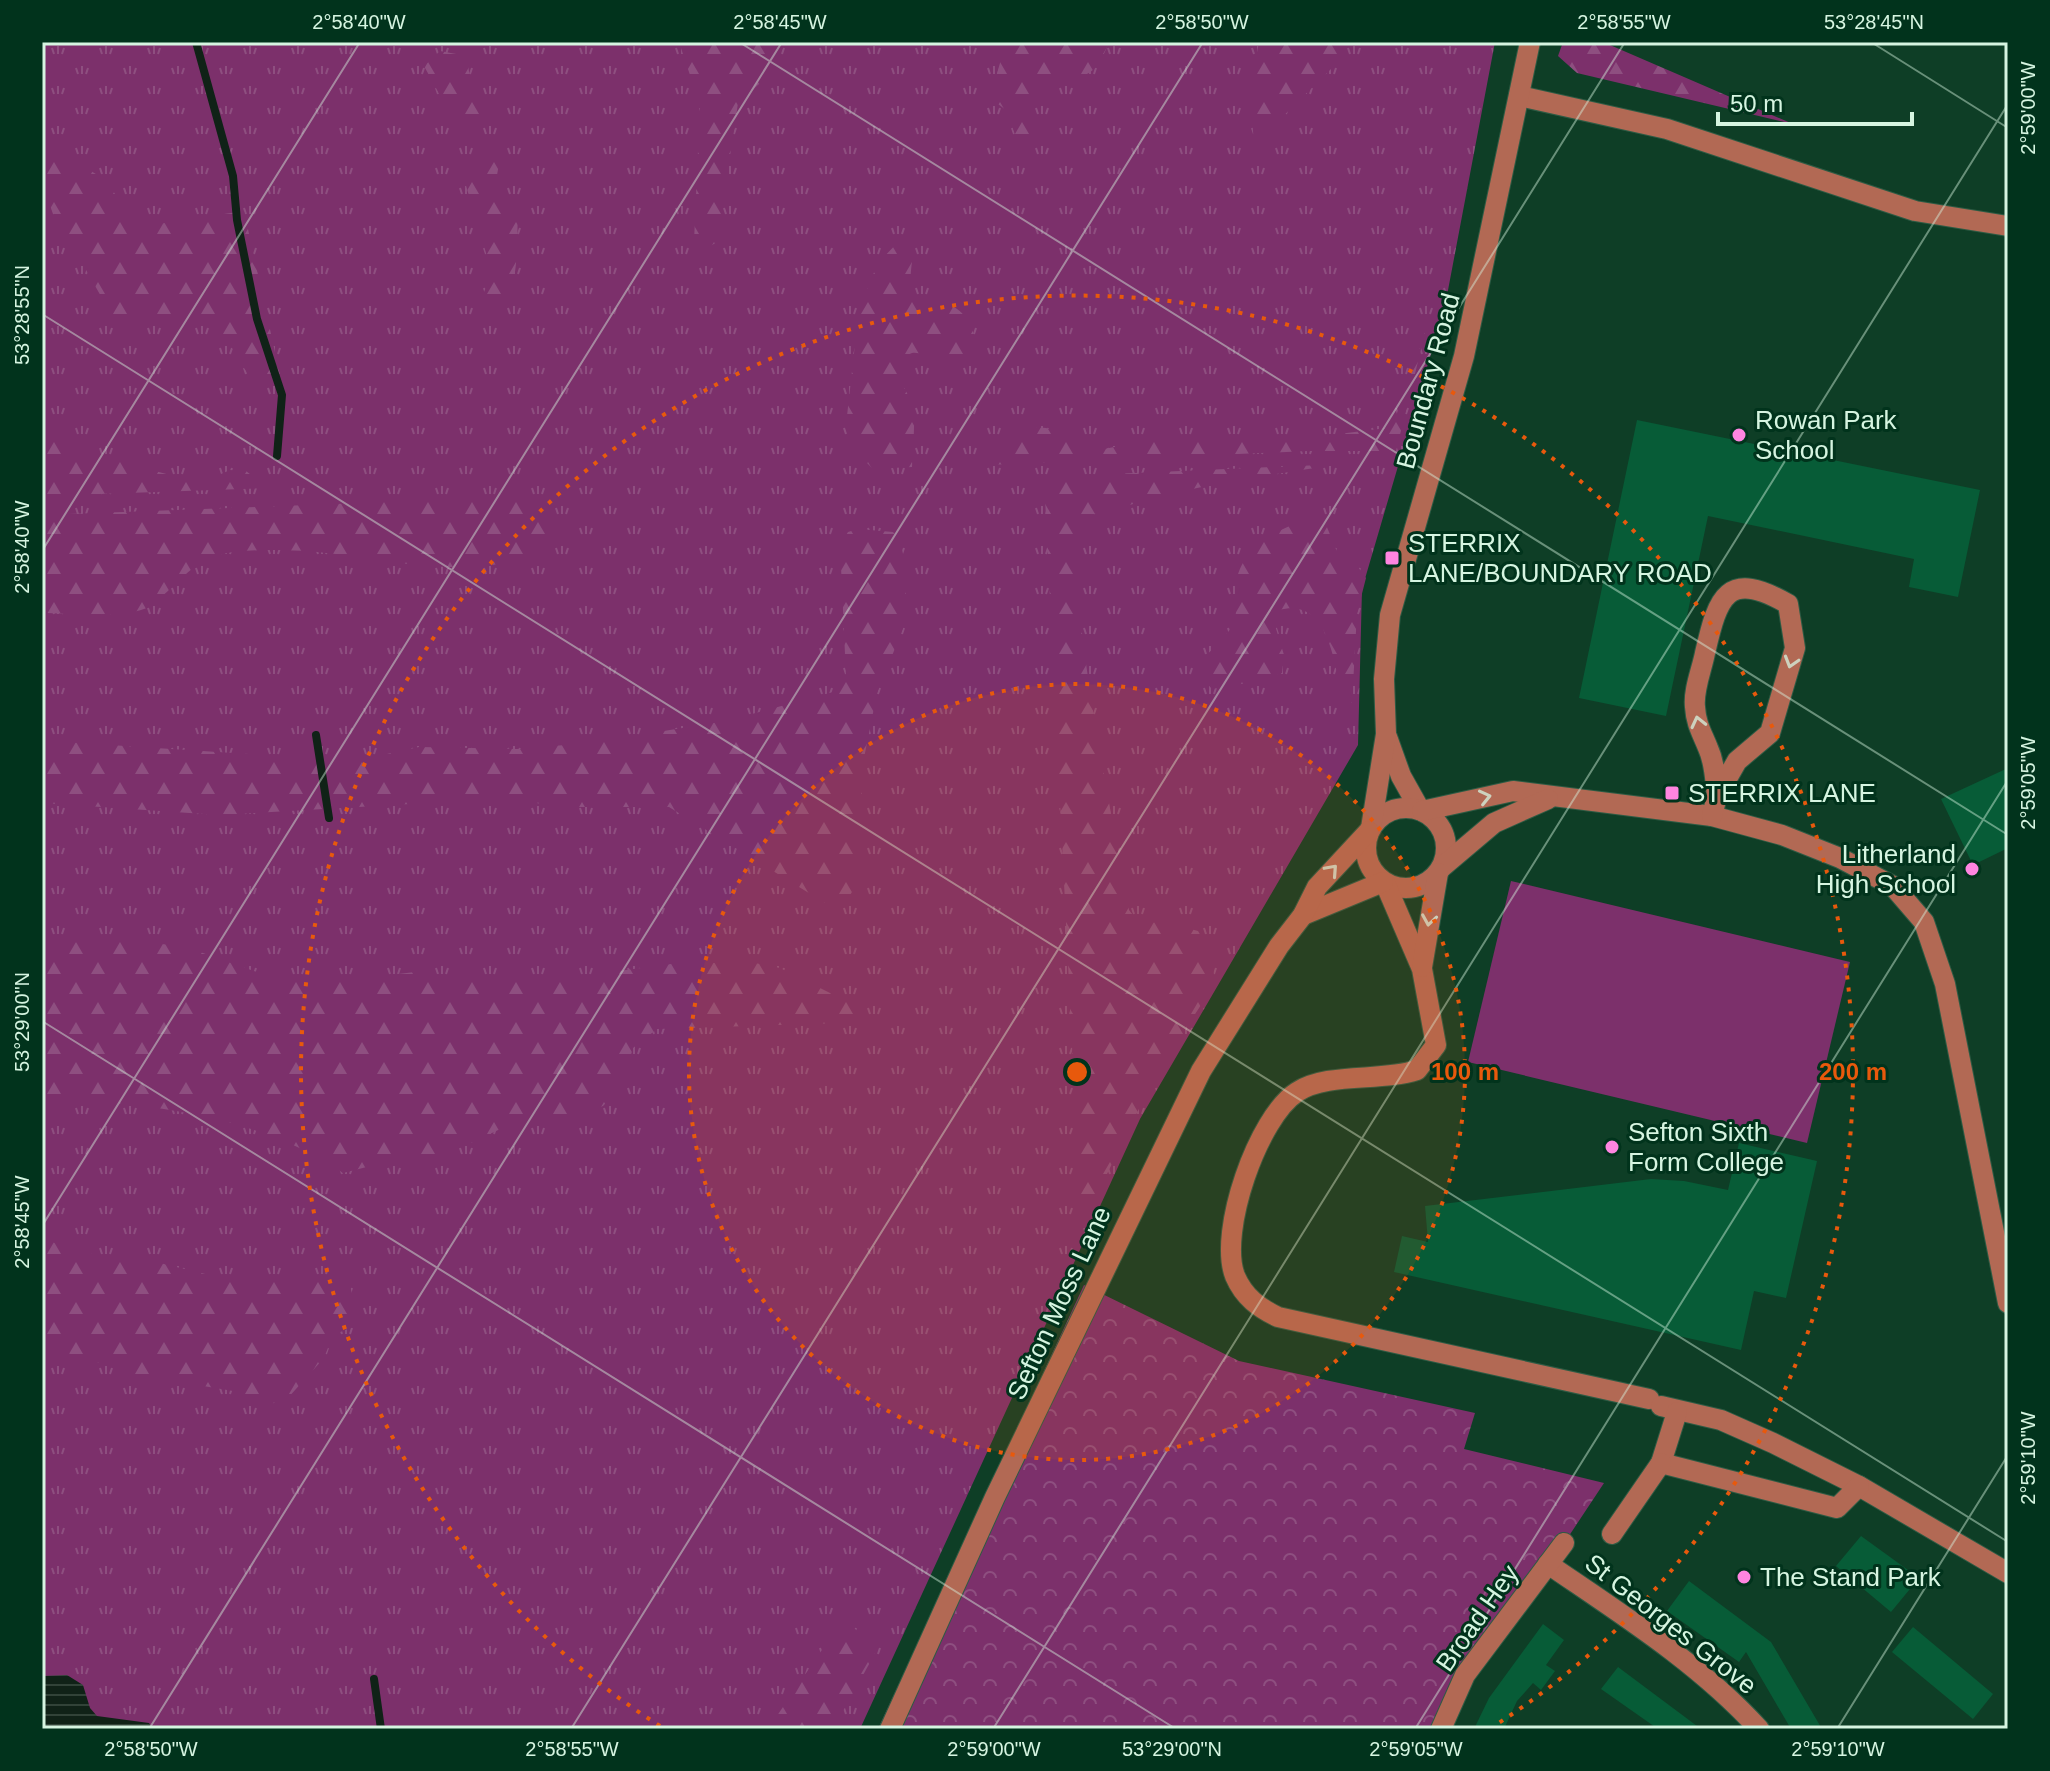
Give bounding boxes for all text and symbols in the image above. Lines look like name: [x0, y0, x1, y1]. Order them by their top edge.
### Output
text: 2°58'40"W: [312, 11, 406, 33]
text: 2°58'45"W: [733, 11, 827, 33]
text: 2°58'50"W: [1155, 11, 1249, 33]
text: 2°58'55"W: [1577, 11, 1671, 33]
text: 53°28'45"N: [1824, 11, 1924, 33]
text: 2°59'00"W: [2017, 61, 2039, 155]
scale bar: [1718, 76, 1912, 126]
text: 50 m: [1730, 90, 1783, 117]
text: 53°28'55"N: [11, 265, 33, 365]
street label: Boundary Road: [1390, 290, 1466, 472]
place label: Rowan Park School: [1755, 405, 1898, 465]
marker: Rowan Park School: [1730, 426, 1748, 444]
text: 2°58'40"W: [11, 500, 33, 594]
place label: STERRIX LANE/BOUNDARY ROAD: [1408, 528, 1712, 588]
marker: STERRIX LANE/BOUNDARY ROAD: [1383, 549, 1401, 567]
one-way arrow: [1784, 655, 1800, 669]
one-way arrow: [1690, 715, 1707, 729]
text: 2°59'05"W: [2017, 736, 2039, 830]
place label: STERRIX LANE: [1688, 778, 1876, 808]
marker: STERRIX LANE: [1663, 784, 1681, 802]
one-way arrow: [1477, 789, 1491, 806]
place label: Litherland High School: [1816, 839, 1956, 899]
marker: Litherland High School: [1963, 860, 1981, 878]
one-way arrow: [1322, 865, 1337, 879]
one-way arrow: [1421, 914, 1438, 927]
text: 53°29'00"N: [11, 972, 33, 1072]
centre of rings: [1063, 1058, 1091, 1086]
text: 100 m: [1431, 1058, 1499, 1085]
text: 200 m: [1819, 1058, 1887, 1085]
place label: Sefton Sixth Form College: [1628, 1117, 1784, 1177]
marker: Sefton Sixth Form College: [1603, 1138, 1621, 1156]
text: 2°58'45"W: [11, 1175, 33, 1269]
street label: Sefton Moss Lane: [1001, 1202, 1117, 1404]
text: 2°59'10"W: [2017, 1411, 2039, 1505]
street label: St Georges Grove: [1579, 1548, 1763, 1700]
street label: Broad Hey: [1429, 1559, 1525, 1677]
place label: The Stand Park: [1760, 1562, 1942, 1592]
marker: The Stand Park: [1735, 1568, 1753, 1586]
text: 2°58'50"W: [104, 1738, 198, 1760]
text: 2°58'55"W: [525, 1738, 619, 1760]
text: 2°59'00"W: [947, 1738, 1041, 1760]
text: 53°29'00"N: [1122, 1738, 1222, 1760]
text: 2°59'05"W: [1369, 1738, 1463, 1760]
text: 2°59'10"W: [1791, 1738, 1885, 1760]

